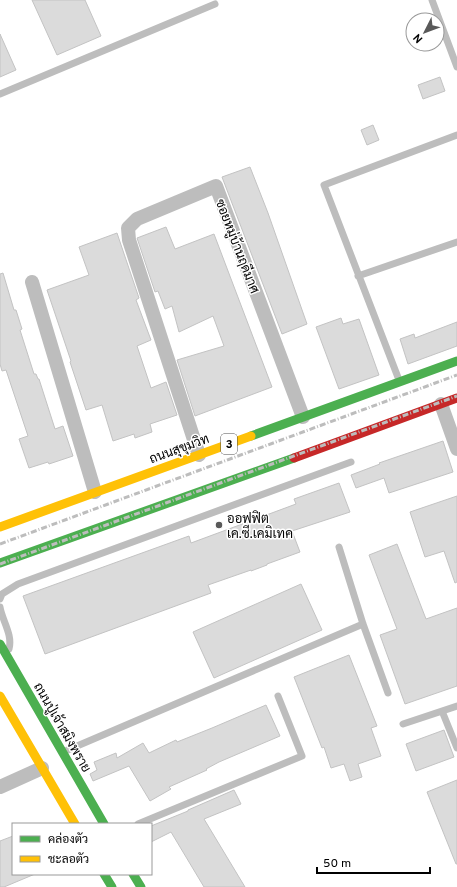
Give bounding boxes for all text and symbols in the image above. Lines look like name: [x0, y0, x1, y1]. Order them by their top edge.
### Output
north arrow: [405, 12, 445, 52]
text: N: [410, 30, 426, 46]
street label: ซอยหมู่บ้านฤดีมาศ: [211, 196, 264, 296]
street label: ถนนสุขุมวิท: [147, 430, 212, 468]
road number: 3: [221, 434, 237, 454]
place label: ออฟฟิต เค.ซี.เคมิเทค: [227, 510, 293, 543]
marker: ออฟฟิต เค.ซี.เคมิเทค: [214, 520, 224, 530]
street label: ถนนปู่เจ้าสมิงพราย: [29, 679, 96, 776]
legend: [12, 823, 152, 875]
text: คล่องตัว: [48, 832, 88, 848]
scale bar: [317, 849, 430, 875]
text: ชะลอตัว: [48, 852, 89, 868]
text: 50 m: [323, 856, 351, 872]

